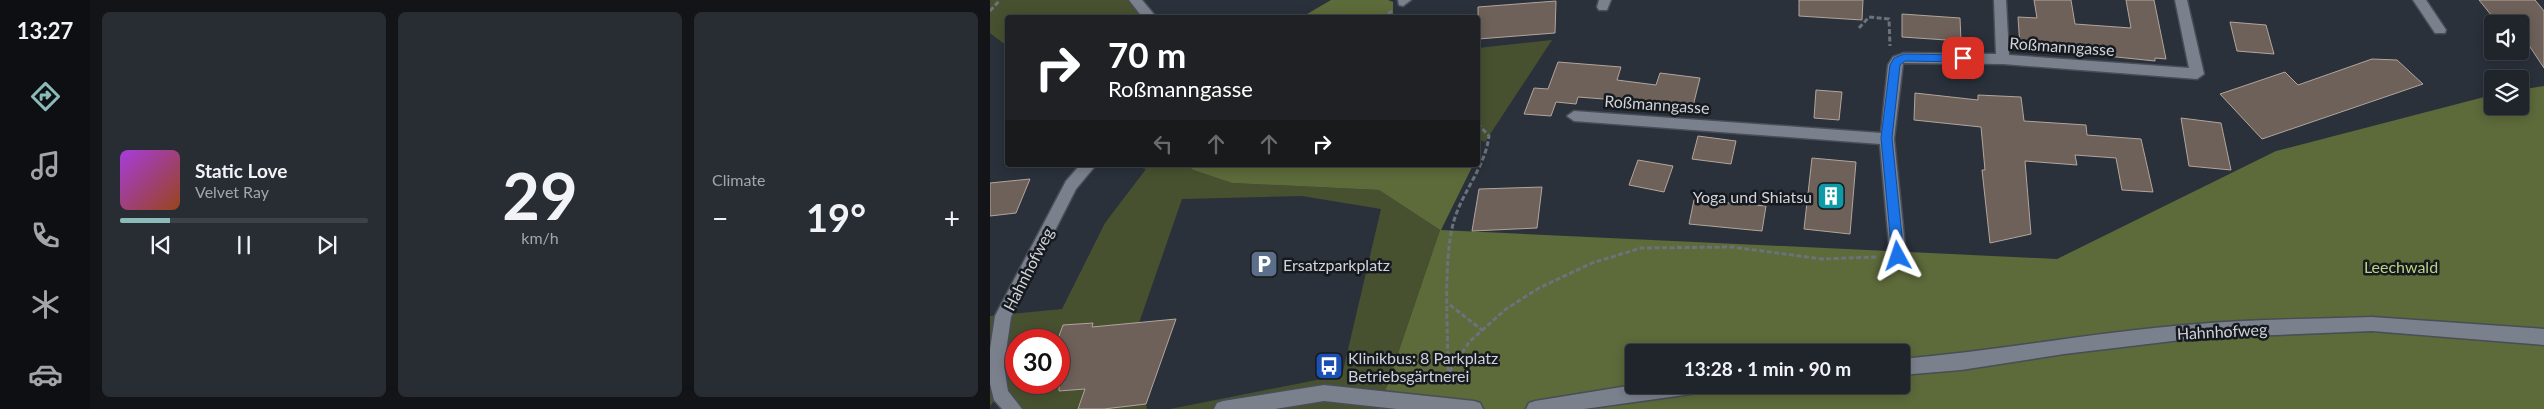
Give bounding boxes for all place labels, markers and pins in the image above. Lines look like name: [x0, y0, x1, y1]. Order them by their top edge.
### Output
pin: [1942, 37, 1984, 79]
building icon: Yoga und Shiatsu: [1816, 181, 1846, 211]
place label: Yoga und Shiatsu: [1693, 187, 1812, 206]
parking icon: Ersatzparkplatz: [1249, 249, 1279, 279]
place label: Ersatzparkplatz: [1283, 255, 1390, 274]
place label: Klinikbus: 8 Parkplatz Betriebsgärtnerei: [1348, 348, 1498, 385]
bus stop icon: Klinikbus: 8 Parkplatz Betriebsgärtnerei: [1314, 351, 1344, 381]

